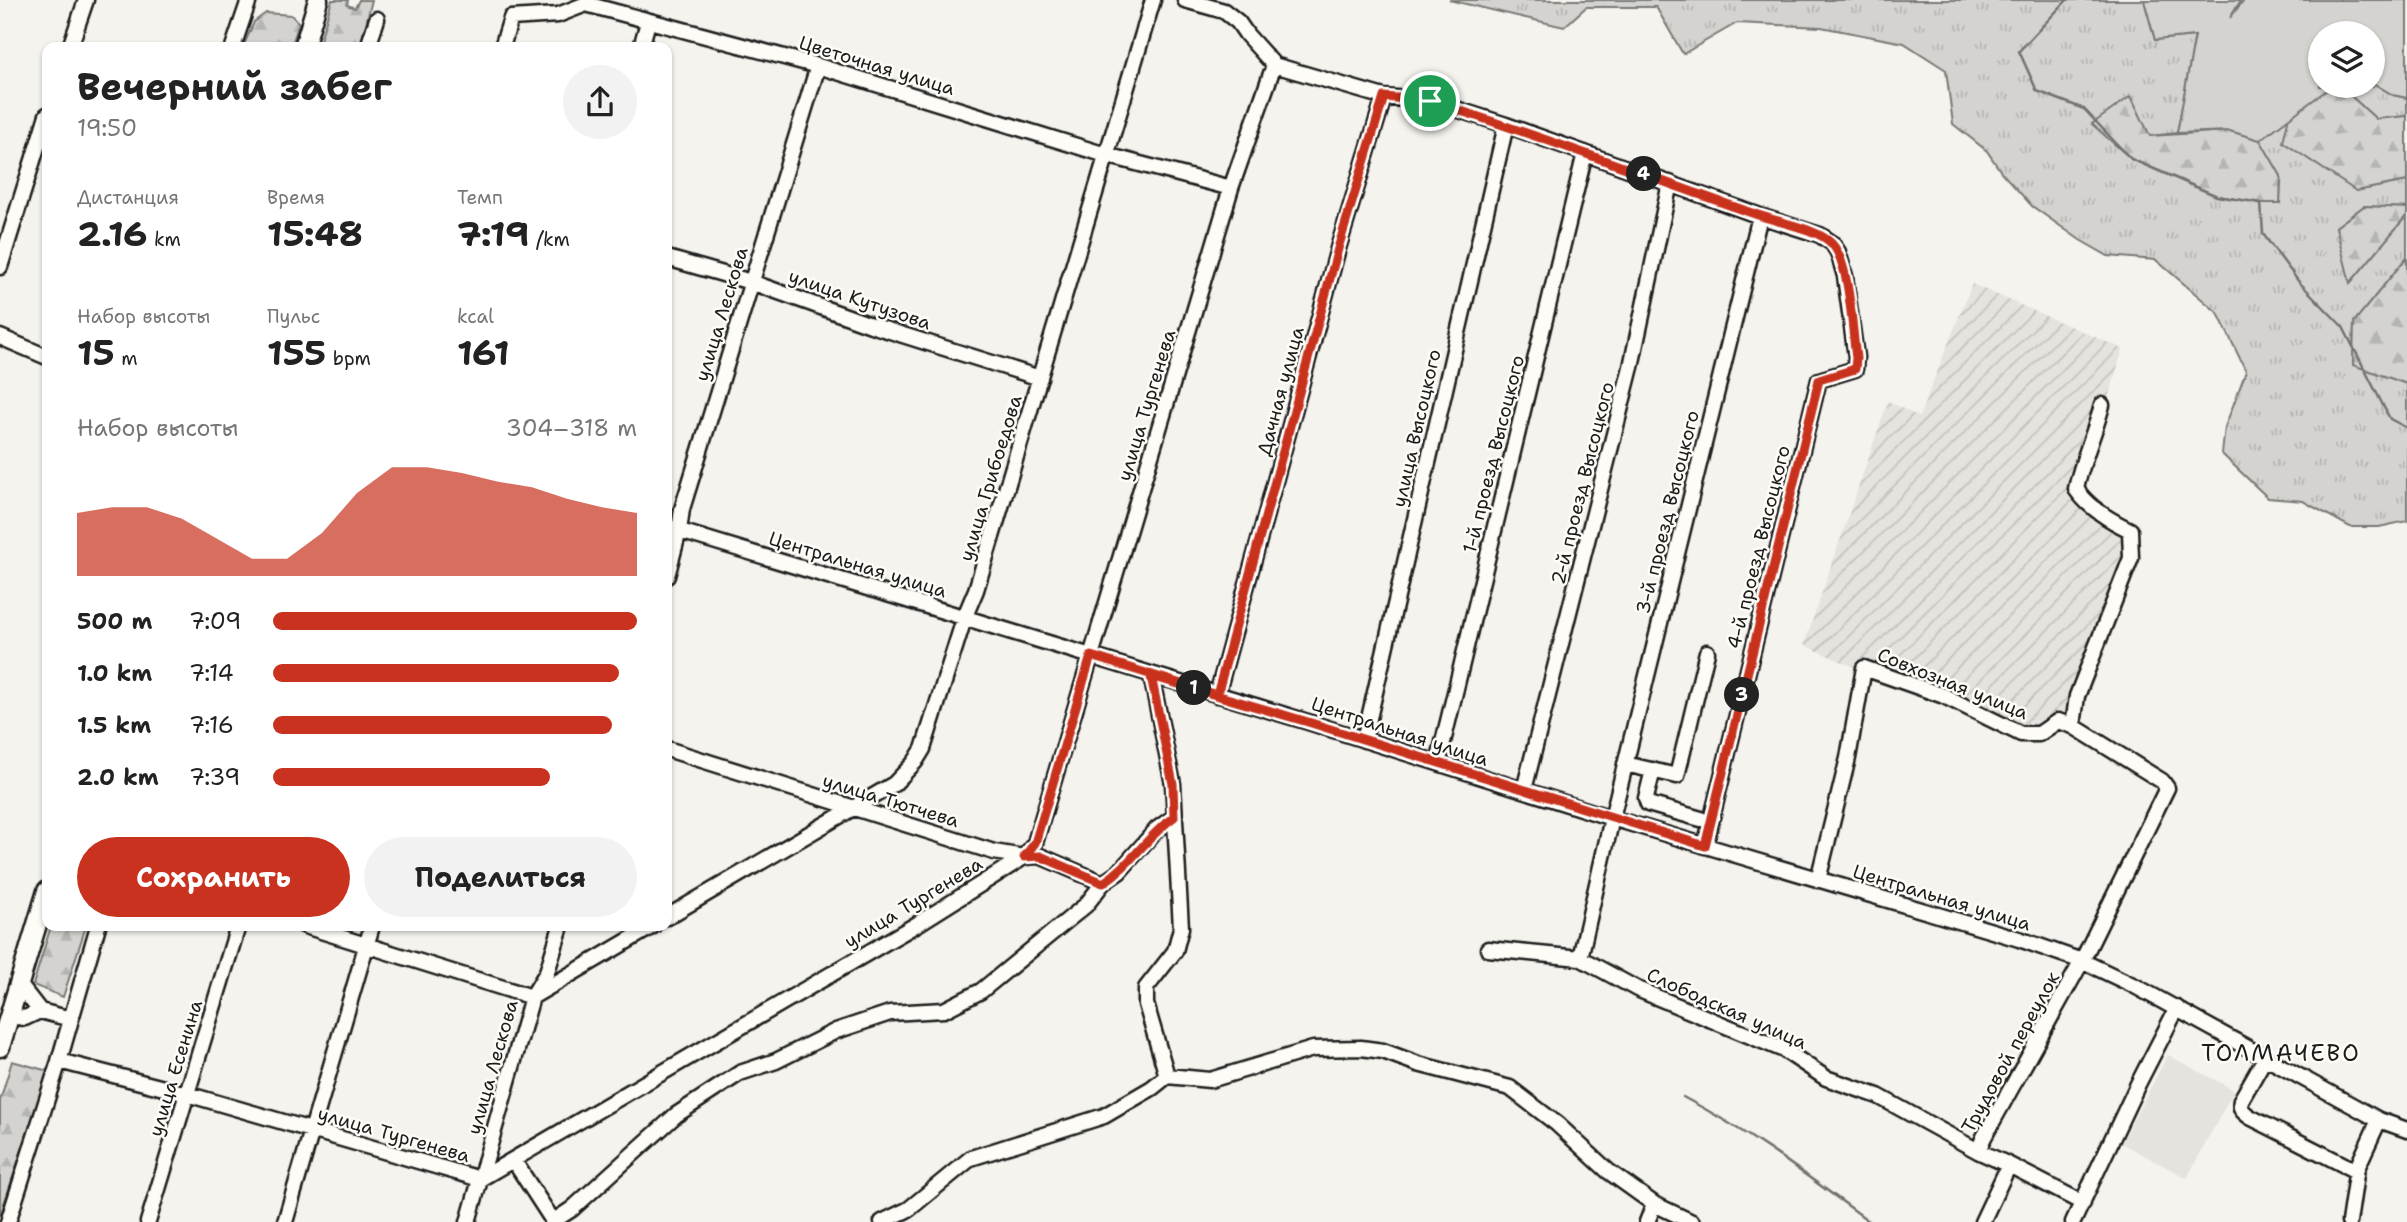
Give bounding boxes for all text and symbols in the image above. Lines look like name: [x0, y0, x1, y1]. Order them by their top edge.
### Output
map controls: [2308, 21, 2385, 98]
button: layers: [2308, 21, 2385, 98]
street label: Цветочная улица: [796, 30, 958, 101]
text: Вечерний забег: [77, 61, 392, 112]
button: share: [563, 65, 637, 139]
pin: [1400, 71, 1460, 131]
icon: arrive: [1411, 82, 1449, 120]
text: 19:50: [77, 113, 137, 143]
pin: 4: [1626, 156, 1662, 192]
text: 4: [1637, 161, 1650, 186]
text: Дистанция: [77, 185, 179, 210]
text: Время: [267, 185, 325, 210]
text: Темп: [457, 185, 503, 210]
text: 2.16: [77, 210, 148, 257]
text: 15:48: [267, 210, 363, 257]
text: 7:19: [457, 210, 530, 257]
text: km: [148, 227, 181, 252]
text: /km: [530, 227, 570, 252]
street label: улица Лескова: [689, 244, 754, 384]
street label: улица Кутузова: [785, 263, 935, 336]
text: Набор высоты: [77, 304, 210, 329]
text: Пульс: [267, 304, 320, 329]
text: kcal: [457, 304, 494, 329]
street label: Дачная улица: [1251, 324, 1310, 458]
street label: улица Тургенева: [1112, 326, 1181, 484]
text: 15: [77, 329, 115, 376]
text: 155: [267, 329, 326, 376]
text: 161: [457, 329, 510, 376]
text: m: [115, 346, 138, 371]
text: bpm: [326, 346, 371, 371]
street label: улица Высоцкого: [1386, 347, 1447, 509]
street label: 1-й проезд Высоцкого: [1457, 353, 1530, 556]
street label: 2-й проезд Высоцкого: [1545, 379, 1620, 587]
street label: улица Грибоедова: [953, 392, 1028, 564]
street label: 3-й проезд Высоцкого: [1630, 408, 1705, 616]
text: Набор высоты: [77, 413, 238, 443]
text: 304–318 m: [506, 413, 637, 443]
street label: 4-й проезд Высоцкого: [1721, 443, 1796, 652]
street label: Центральная улица: [766, 526, 950, 604]
text: 500 m: [77, 606, 152, 636]
text: 7:09: [189, 606, 241, 636]
street label: Совхозная улица: [1874, 642, 2032, 725]
text: 1.0 km: [77, 658, 152, 688]
text: 7:14: [189, 658, 234, 688]
pin: 1: [1176, 670, 1212, 706]
text: 1: [1189, 675, 1198, 700]
pin: 3: [1724, 678, 1760, 712]
text: 3: [1735, 682, 1748, 707]
street label: Центральная улица: [1308, 691, 1492, 772]
text: 1.5 km: [77, 710, 151, 740]
text: 7:16: [189, 710, 234, 740]
text: 2.0 km: [77, 762, 159, 792]
text: 7:39: [189, 762, 240, 792]
street label: улица Тютчева: [820, 768, 962, 833]
button: Сохранить: [77, 837, 350, 917]
button: Поделиться: [364, 837, 637, 917]
street label: улица Тургенева: [839, 851, 987, 954]
street label: Центральная улица: [1850, 859, 2034, 937]
street label: Слободская улица: [1643, 962, 1811, 1055]
street label: Трудовой переулок: [1956, 967, 2065, 1137]
street label: улица Есенина: [143, 997, 208, 1139]
street label: улица Лескова: [461, 997, 524, 1137]
district label: ТОЛМАЧЕВО: [2201, 1038, 2361, 1068]
street label: улица Тургенева: [315, 1101, 473, 1168]

